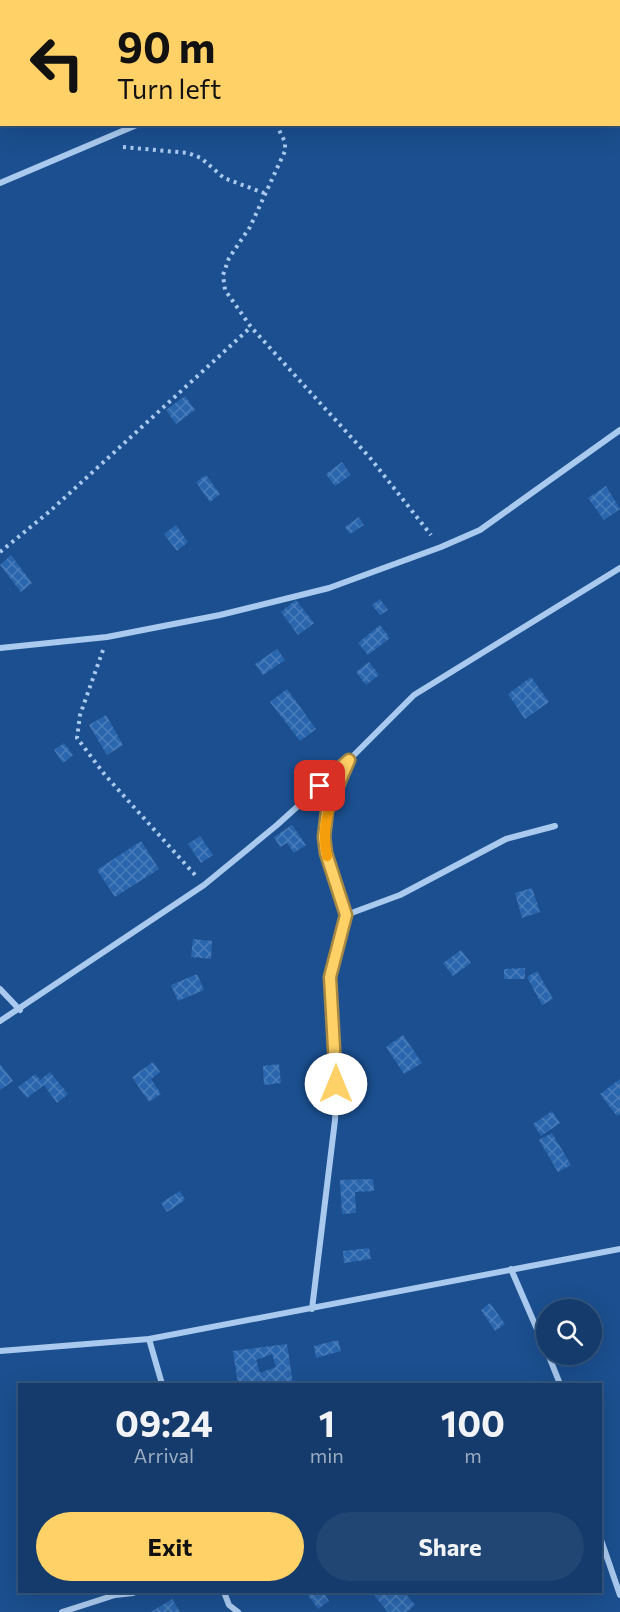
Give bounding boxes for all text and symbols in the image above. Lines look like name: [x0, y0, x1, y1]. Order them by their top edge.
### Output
text: 90 m: [117, 20, 216, 72]
icon: left: [18, 24, 96, 102]
text: Turn left: [117, 72, 221, 105]
pin: [294, 760, 345, 811]
icon: arrive: [303, 769, 336, 802]
position arrow: [304, 1052, 368, 1116]
map controls: [536, 1299, 602, 1365]
button: search: [536, 1299, 602, 1365]
text: 09:24: [115, 1400, 213, 1444]
text: 1: [319, 1400, 335, 1444]
text: 100: [441, 1400, 505, 1444]
text: Arrival: [134, 1443, 194, 1467]
text: min: [310, 1443, 344, 1467]
text: m: [464, 1443, 482, 1467]
button: Exit: [36, 1512, 304, 1581]
button: Share: [316, 1512, 584, 1581]

